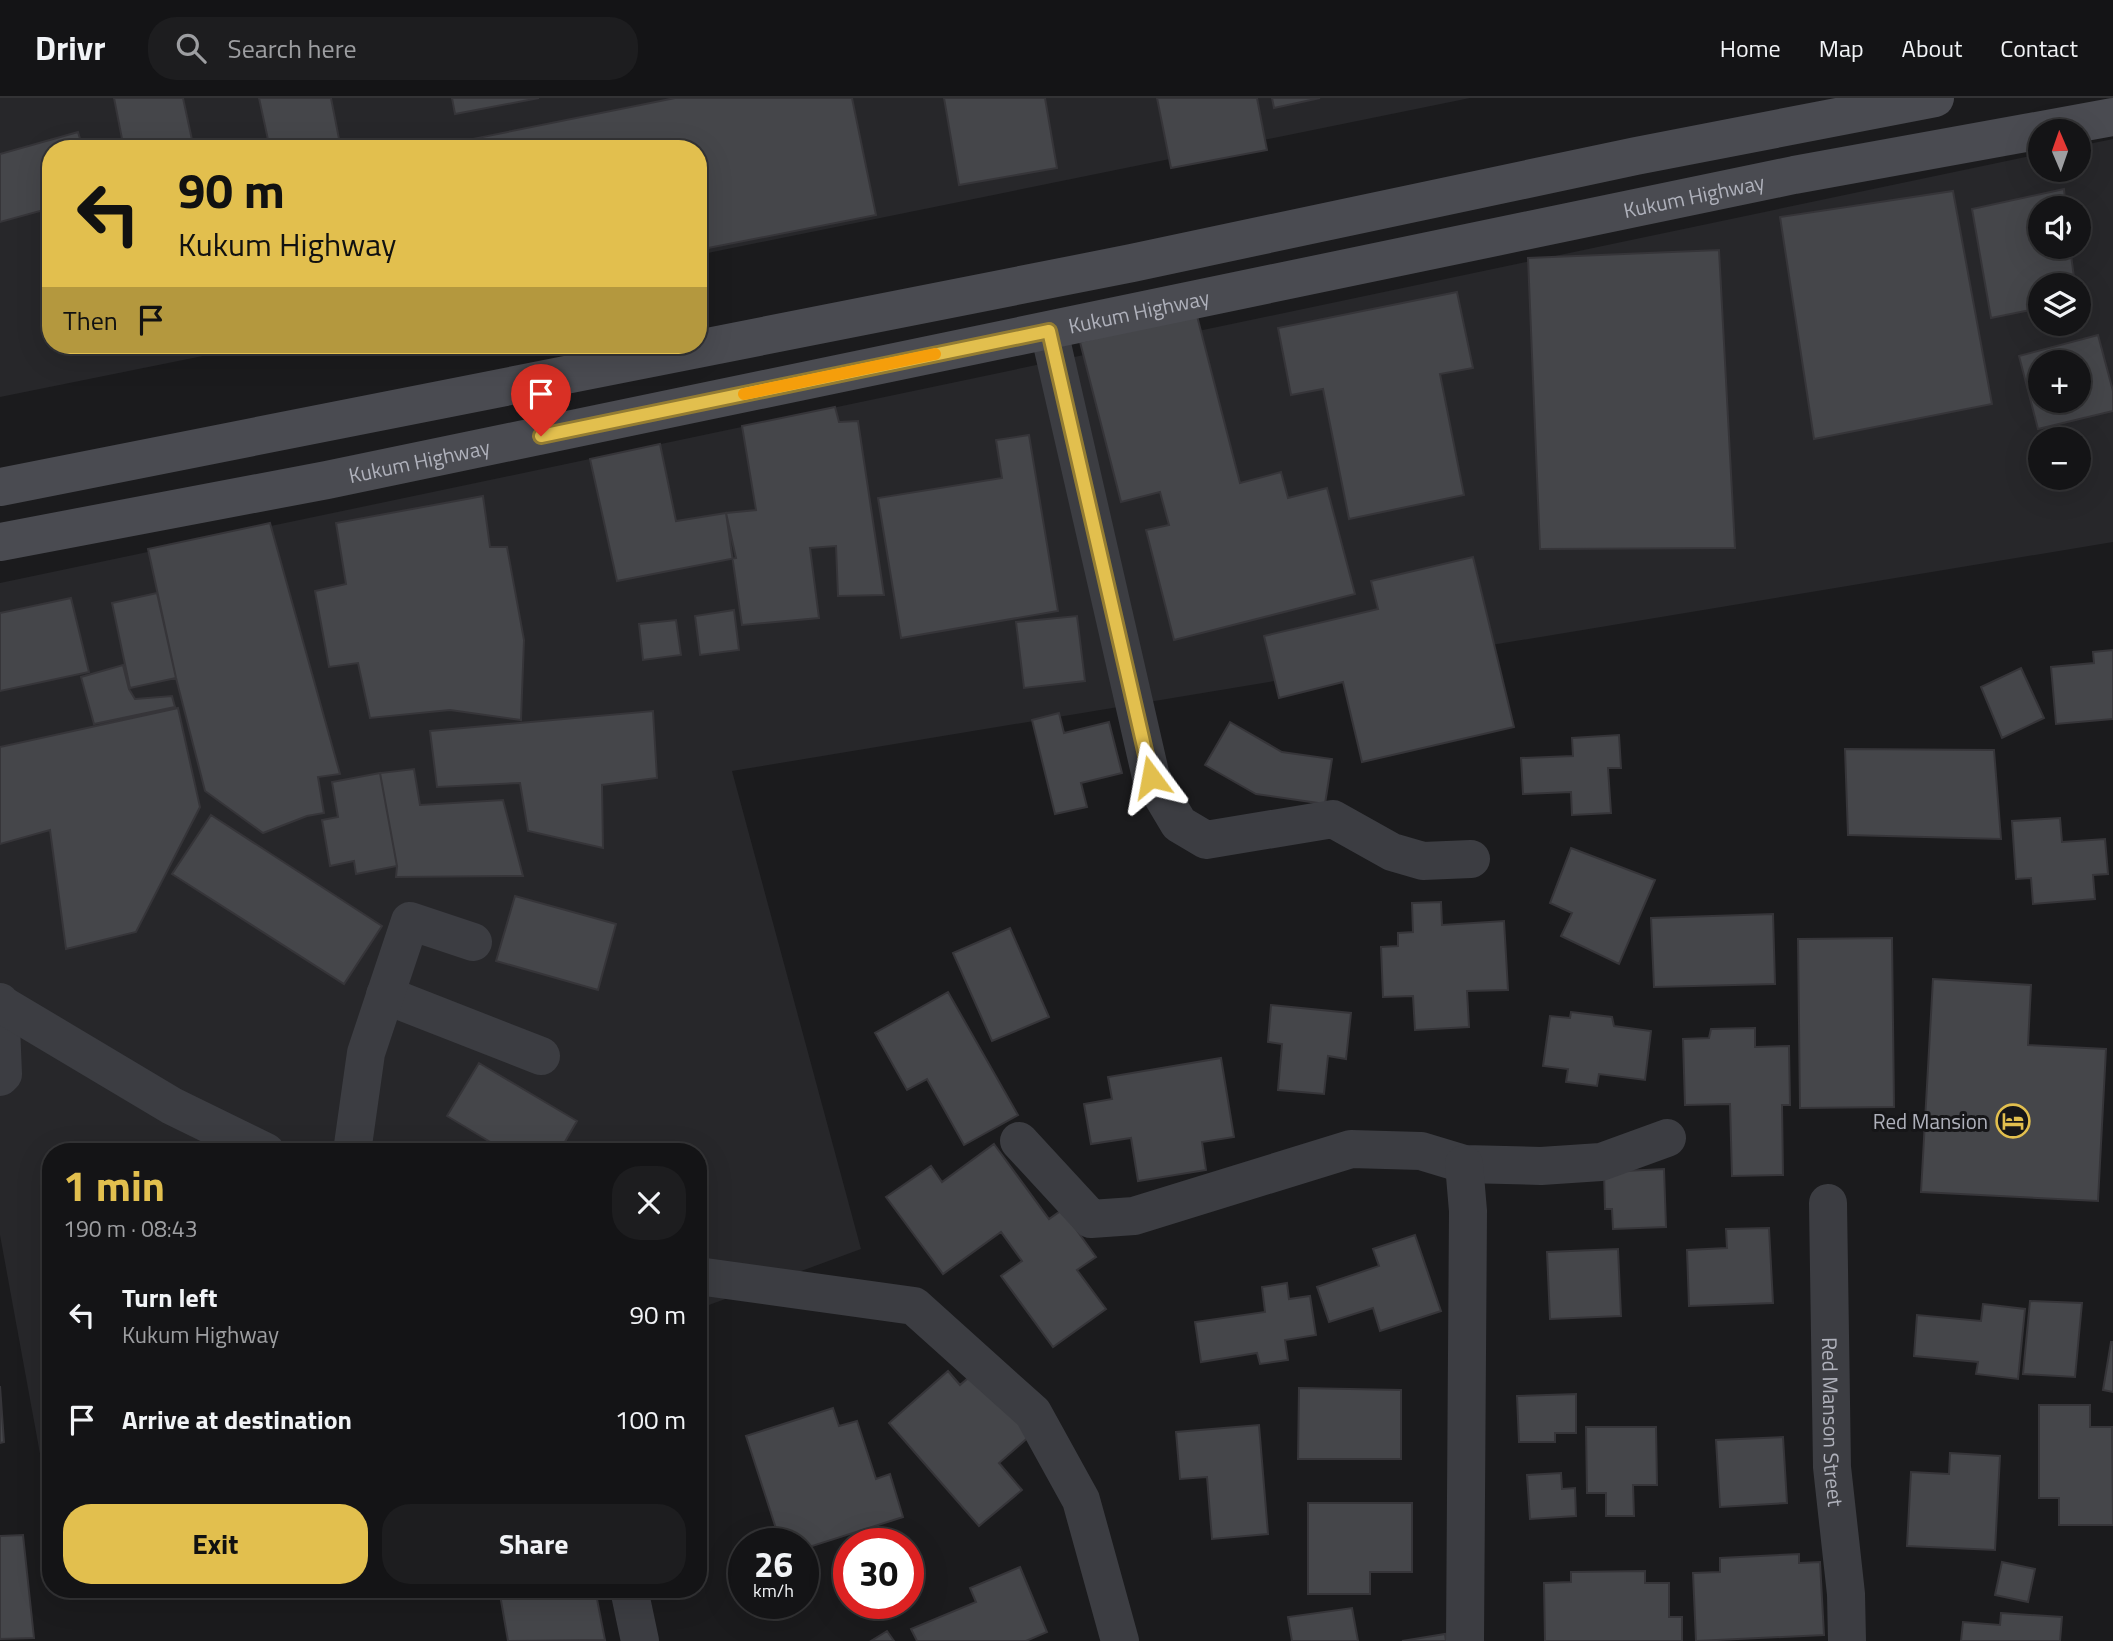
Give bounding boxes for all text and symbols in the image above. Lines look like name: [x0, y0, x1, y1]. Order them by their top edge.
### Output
search box: [148, 17, 638, 80]
text: Drivr: [35, 23, 106, 73]
icon: search: [172, 29, 210, 67]
text: Search here: [228, 29, 357, 68]
text: Home: [1720, 30, 1781, 66]
text: Map: [1819, 30, 1864, 66]
text: About: [1902, 30, 1962, 66]
text: Contact: [2000, 30, 2078, 66]
north arrow: [2028, 119, 2091, 182]
map controls: [2028, 119, 2091, 490]
text: 90 m: [178, 152, 285, 227]
street label: Kukum Highway: [1620, 166, 1767, 226]
icon: left: [63, 168, 154, 259]
button: sound: [2028, 196, 2091, 259]
text: Kukum Highway: [178, 220, 397, 268]
button: layers: [2028, 273, 2091, 336]
street label: Kukum Highway: [1065, 281, 1212, 341]
text: Then: [63, 301, 118, 340]
icon: arrive: [132, 301, 170, 339]
button: +: [2028, 350, 2091, 413]
pin: [511, 364, 571, 436]
icon: arrive: [522, 375, 560, 413]
button: −: [2028, 427, 2091, 490]
street label: Kukum Highway: [346, 431, 493, 491]
position arrow: [1114, 740, 1188, 814]
hotel icon: Red Mansion: [1994, 1102, 2032, 1140]
place label: Red Mansion: [1873, 1105, 1988, 1137]
text: 1 min: [63, 1153, 165, 1217]
button: close: [612, 1166, 686, 1240]
text: 190 m · 08:43: [63, 1211, 198, 1246]
text: Turn left: [122, 1278, 217, 1317]
text: 90 m: [629, 1295, 686, 1334]
icon: left: [63, 1296, 101, 1334]
text: Kukum Highway: [122, 1317, 279, 1352]
street label: Red Manson Street: [1814, 1337, 1852, 1509]
text: Arrive at destination: [122, 1400, 352, 1439]
text: 100 m: [615, 1400, 686, 1439]
icon: arrive: [63, 1401, 101, 1439]
button: Exit: [63, 1504, 368, 1584]
button: Share: [382, 1504, 686, 1584]
speed limit sign: 30: [833, 1528, 924, 1619]
text: 26: [754, 1537, 793, 1591]
text: km/h: [753, 1577, 794, 1604]

